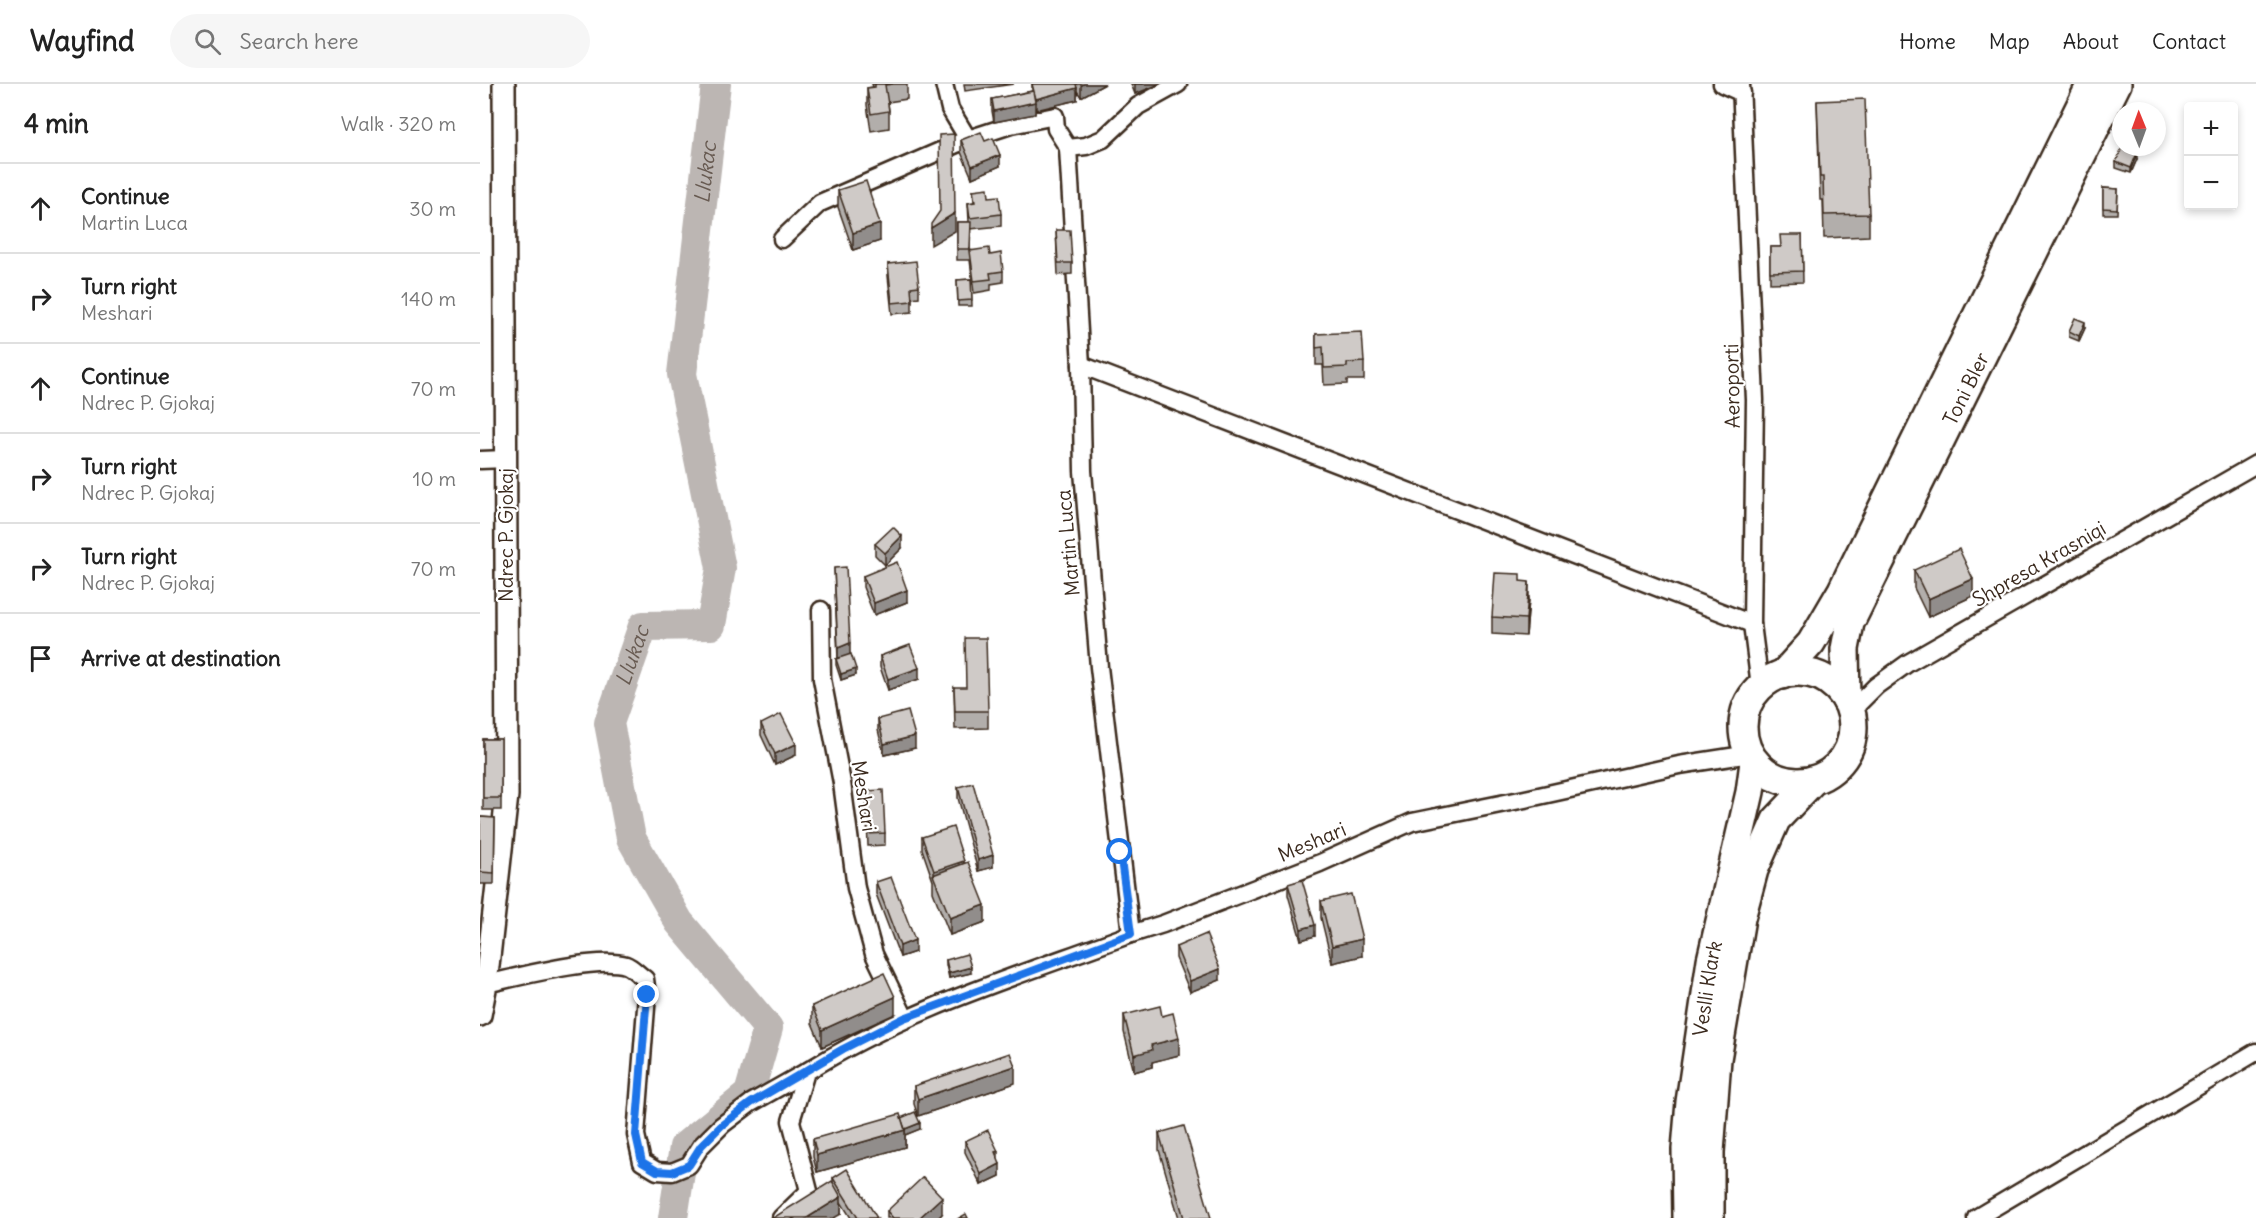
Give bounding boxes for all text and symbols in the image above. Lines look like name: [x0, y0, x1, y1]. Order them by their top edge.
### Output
search box: [170, 14, 590, 68]
text: Wayfind: [30, 23, 134, 59]
icon: search: [191, 25, 224, 58]
text: Search here: [239, 27, 359, 55]
text: Home: [1899, 28, 1956, 55]
text: Map: [1989, 28, 2030, 55]
text: About: [2063, 28, 2119, 55]
text: Contact: [2152, 28, 2226, 55]
north arrow: [2112, 102, 2166, 156]
map controls: [2184, 102, 2238, 210]
button: +: [2184, 102, 2238, 156]
text: 4 min: [24, 107, 89, 140]
text: Walk · 320 m: [341, 111, 456, 136]
water label: Llukac: [688, 138, 722, 205]
button: −: [2184, 156, 2238, 210]
text: Continue: [81, 182, 170, 210]
icon: ahead: [24, 192, 57, 225]
text: 30 m: [409, 196, 456, 221]
text: Martin Luca: [81, 210, 188, 235]
text: Turn right: [81, 272, 177, 300]
icon: right: [24, 282, 57, 315]
text: 140 m: [401, 286, 456, 311]
text: Meshari: [81, 300, 153, 325]
street label: Aeroporti: [1718, 343, 1745, 429]
street label: Toni Bler: [1937, 348, 1994, 429]
text: Continue: [81, 362, 170, 390]
icon: ahead: [24, 372, 57, 405]
text: 70 m: [411, 376, 456, 401]
text: Ndrec P. Gjokaj: [81, 390, 215, 415]
text: Turn right: [81, 452, 177, 480]
icon: right: [24, 462, 57, 495]
text: 10 m: [413, 466, 456, 491]
street label: Ndrec P. Gjokaj: [493, 468, 518, 602]
text: Ndrec P. Gjokaj: [81, 480, 215, 505]
street label: Martin Luca: [1050, 489, 1085, 597]
street label: Shpresa Krasniqi: [1968, 515, 2110, 612]
text: Turn right: [81, 542, 177, 570]
icon: right: [24, 552, 57, 585]
text: 70 m: [411, 556, 456, 581]
text: Ndrec P. Gjokaj: [81, 570, 215, 595]
water label: Llukac: [609, 620, 656, 689]
icon: arrive: [24, 642, 57, 675]
text: Arrive at destination: [81, 644, 281, 672]
street label: Meshari: [847, 759, 882, 833]
street label: Meshari: [1274, 816, 1350, 867]
route start: [1106, 838, 1132, 864]
street label: Veslli Klark: [1687, 938, 1727, 1038]
route end: [633, 981, 659, 1007]

